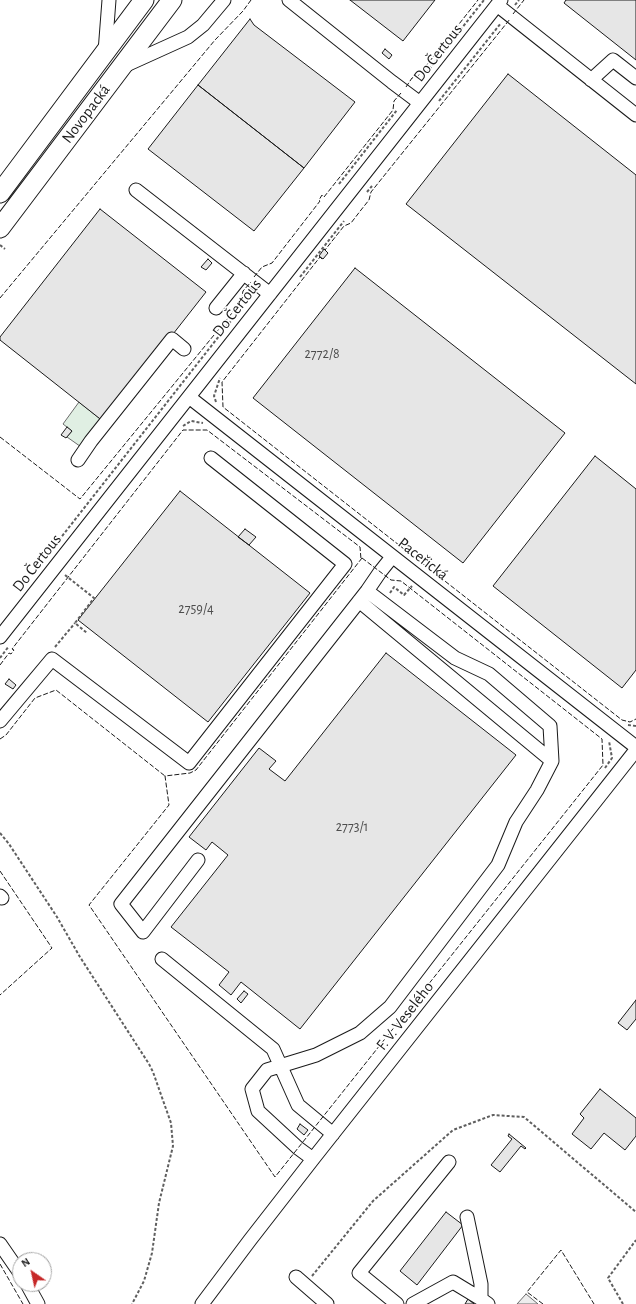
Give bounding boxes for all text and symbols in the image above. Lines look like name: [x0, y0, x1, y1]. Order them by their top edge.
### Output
street label: Do Čertous: [409, 20, 467, 86]
street label: Novopacká: [58, 81, 114, 147]
street label: Do Čertous: [208, 275, 266, 341]
house number: 2772/8: [304, 346, 340, 362]
street label: Do Čertous: [8, 530, 66, 596]
street label: Paceřická: [394, 533, 452, 585]
house number: 2759/4: [178, 601, 214, 617]
house number: 2773/1: [336, 819, 368, 835]
street label: F. V. Veselého: [372, 978, 438, 1054]
north arrow: [12, 1252, 52, 1292]
text: N: [19, 1256, 32, 1269]

